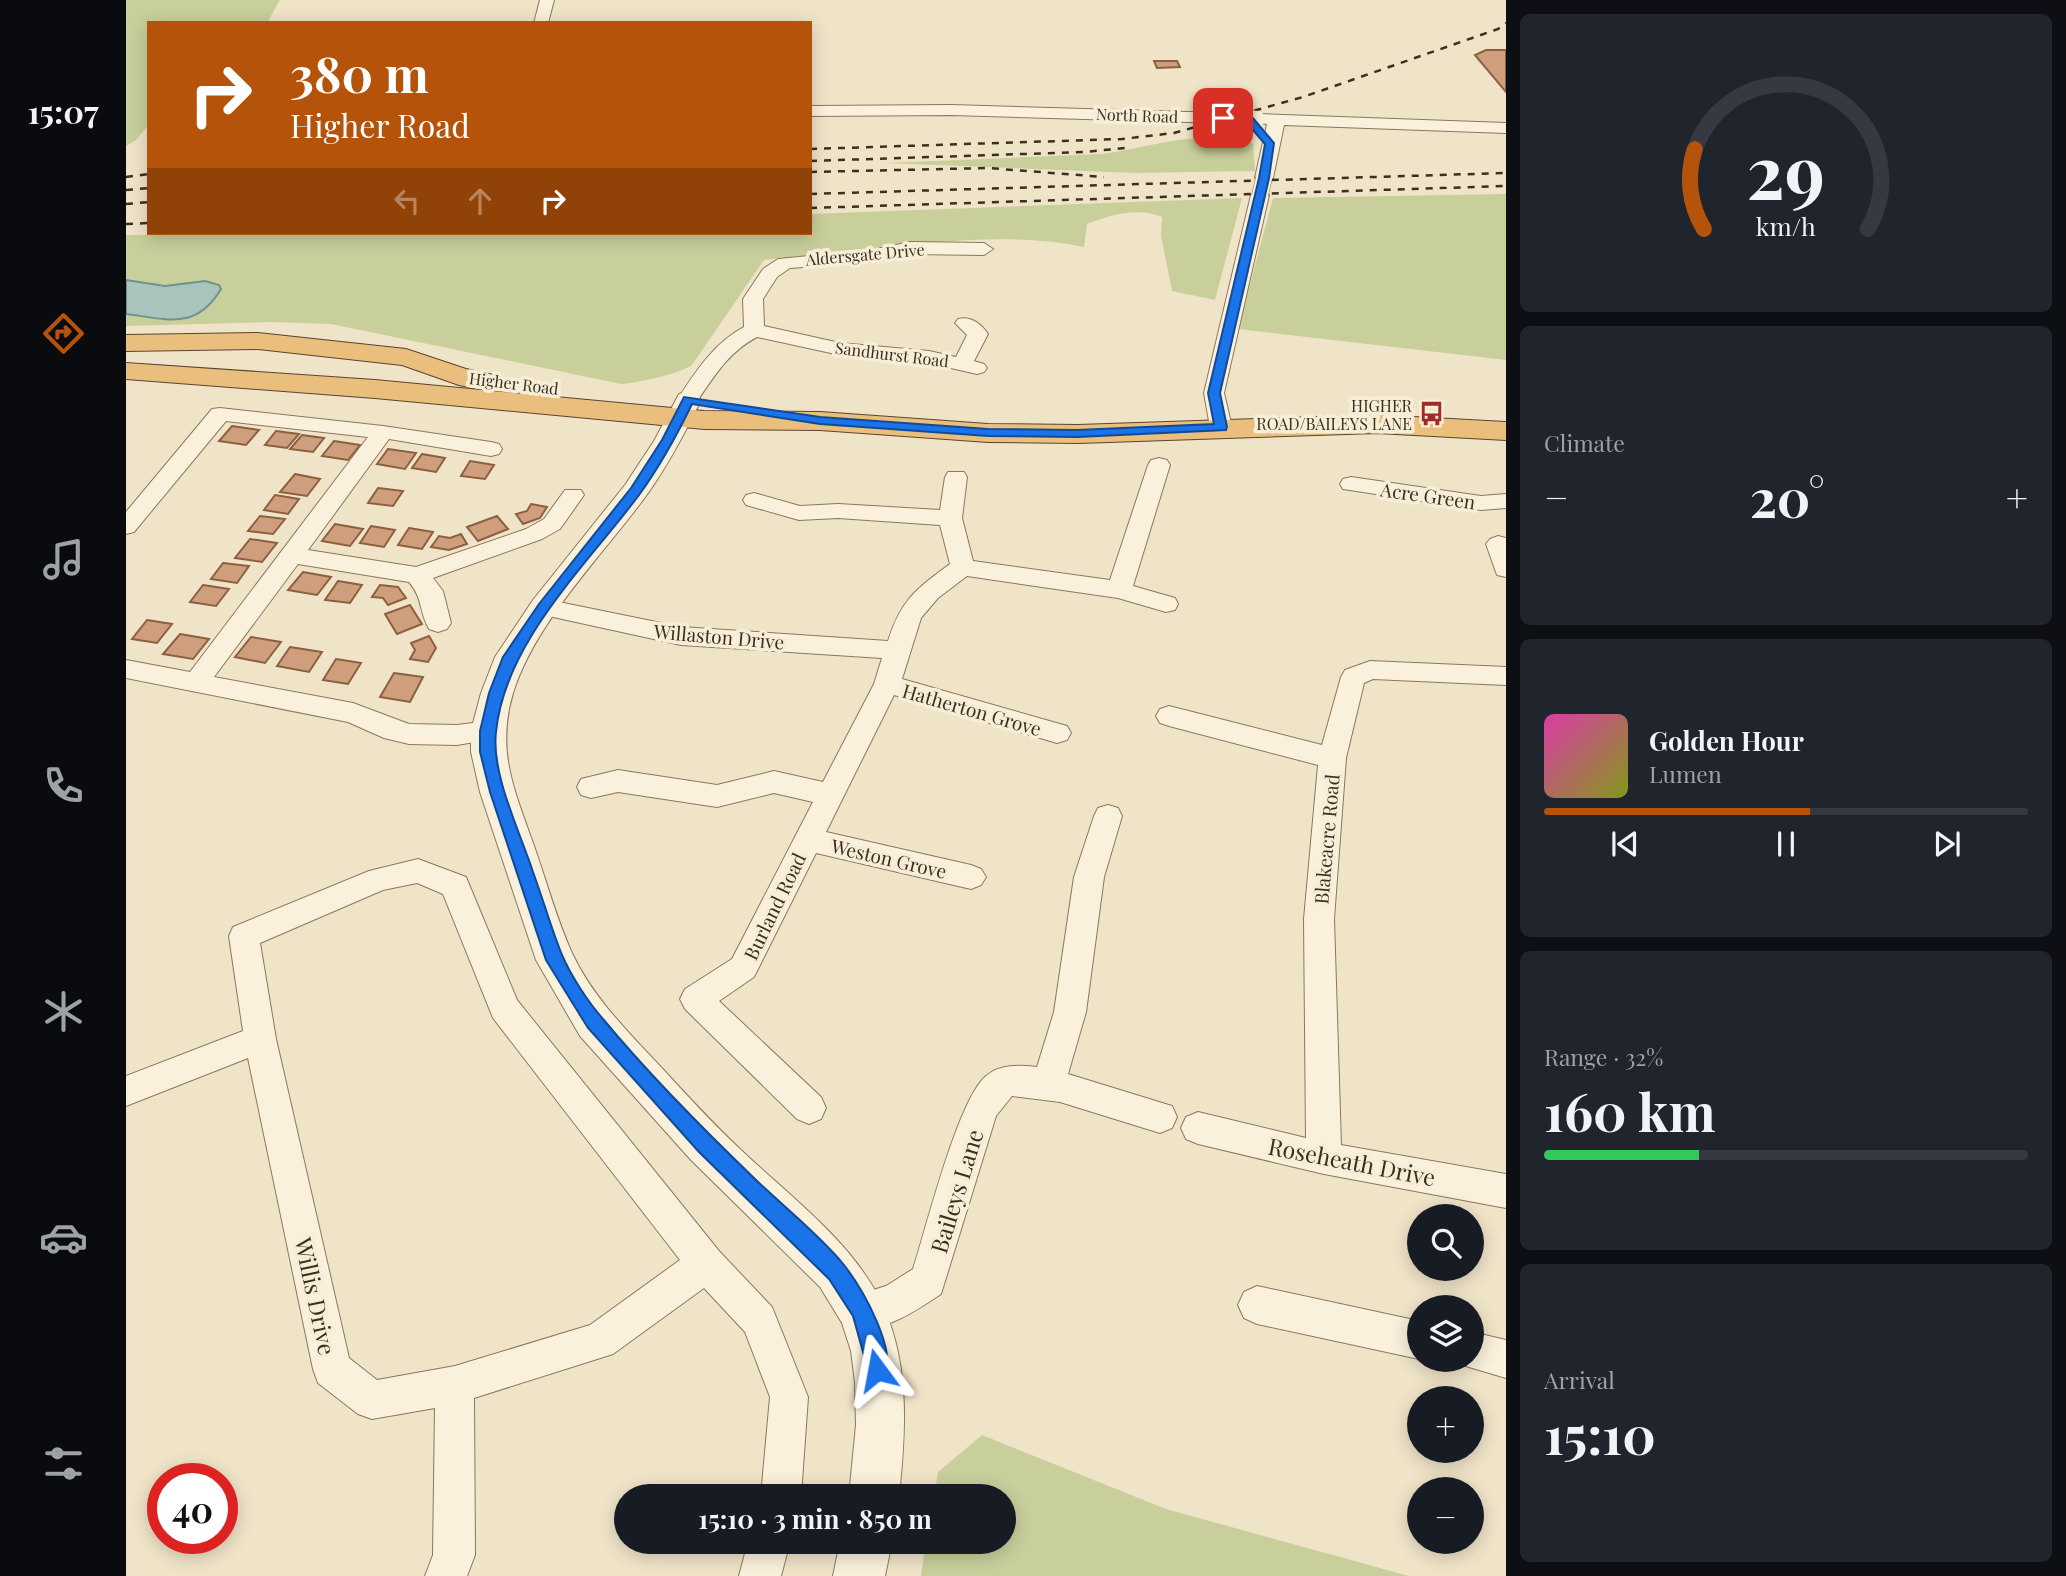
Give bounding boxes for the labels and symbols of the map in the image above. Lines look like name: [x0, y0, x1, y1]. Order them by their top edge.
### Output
pin: [1193, 88, 1253, 148]
street label: North Road: [1095, 103, 1179, 127]
street label: Aldersgate Drive: [804, 238, 925, 270]
street label: Sandhurst Road: [834, 337, 950, 371]
street label: Higher Road: [468, 367, 560, 399]
place label: HIGHER ROAD/BAILEYS LANE: [1256, 395, 1413, 434]
bus stop icon: HIGHER ROAD/BAILEYS LANE: [1418, 400, 1446, 428]
street label: Acre Green: [1378, 475, 1478, 515]
street label: Willaston Drive: [652, 617, 785, 655]
street label: Hatherton Grove: [900, 677, 1044, 741]
street label: Blakeacre Road: [1307, 773, 1345, 905]
street label: Weston Grove: [828, 832, 949, 884]
street label: Burland Road: [737, 848, 811, 964]
street label: Baileys Lane: [922, 1125, 990, 1257]
street label: Roseheath Drive: [1266, 1130, 1438, 1192]
street label: Willis Drive: [288, 1234, 344, 1358]
position arrow: [840, 1333, 914, 1407]
speed limit sign: 40: [147, 1463, 238, 1554]

